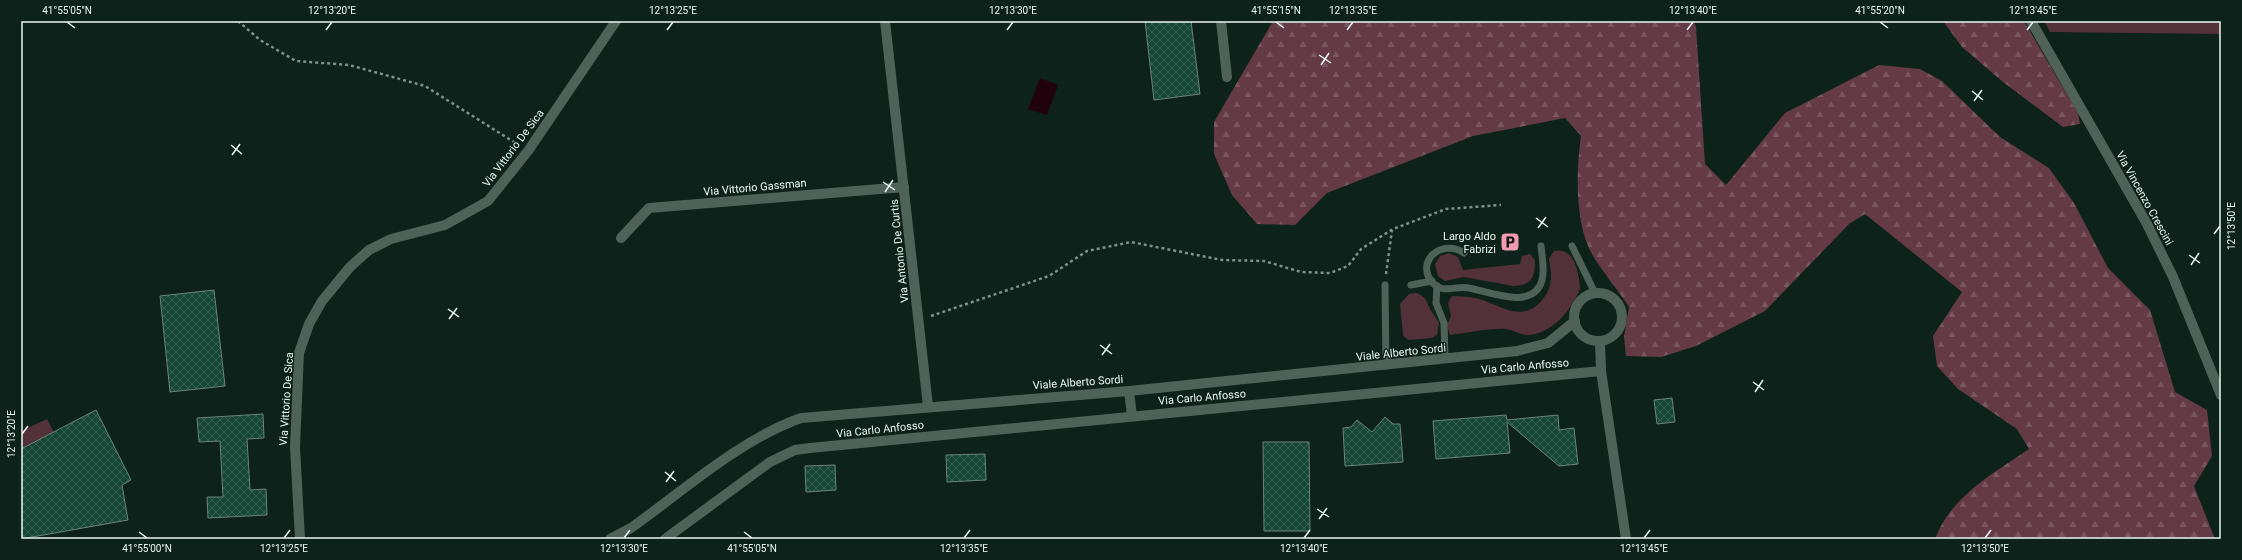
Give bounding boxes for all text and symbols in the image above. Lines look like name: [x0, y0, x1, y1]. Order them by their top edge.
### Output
text: 41°55'05"N: [42, 5, 92, 16]
text: 12°13'20"E: [308, 5, 356, 16]
text: 12°13'25"E: [649, 5, 697, 16]
text: 12°13'30"E: [989, 5, 1037, 16]
text: 41°55'15"N: [1251, 5, 1301, 16]
text: 12°13'35"E: [1329, 5, 1377, 16]
text: 12°13'40"E: [1669, 5, 1717, 16]
text: 41°55'20"N: [1855, 5, 1905, 16]
text: 12°13'45"E: [2009, 5, 2057, 16]
street label: Via Vittorio De Sica: [480, 107, 547, 190]
street label: Via Vincenzo Crescini: [2113, 149, 2176, 248]
street label: Via Vittorio Gassman: [703, 177, 807, 198]
street label: Via Antonio De Curtis: [888, 198, 911, 303]
text: 12°13'50"E: [2226, 202, 2237, 250]
place label: Largo Aldo Fabrizi: [1443, 230, 1496, 256]
parking icon: Largo Aldo Fabrizi: [1499, 231, 1521, 253]
street label: Viale Alberto Sordi: [1355, 341, 1447, 364]
street label: Via Vittorio De Sica: [277, 352, 296, 446]
street label: Via Carlo Anfosso: [1481, 356, 1569, 377]
street label: Viale Alberto Sordi: [1032, 373, 1124, 392]
street label: Via Carlo Anfosso: [1158, 387, 1246, 408]
text: 12°13'20"E: [6, 410, 17, 458]
street label: Via Carlo Anfosso: [836, 418, 924, 441]
text: 41°55'00"N: [122, 543, 172, 554]
text: 12°13'25"E: [260, 543, 308, 554]
text: 12°13'30"E: [600, 543, 648, 554]
text: 41°55'05"N: [727, 543, 777, 554]
text: 12°13'35"E: [940, 543, 988, 554]
text: 12°13'40"E: [1280, 543, 1328, 554]
text: 12°13'45"E: [1620, 543, 1668, 554]
text: 12°13'50"E: [1961, 543, 2009, 554]

